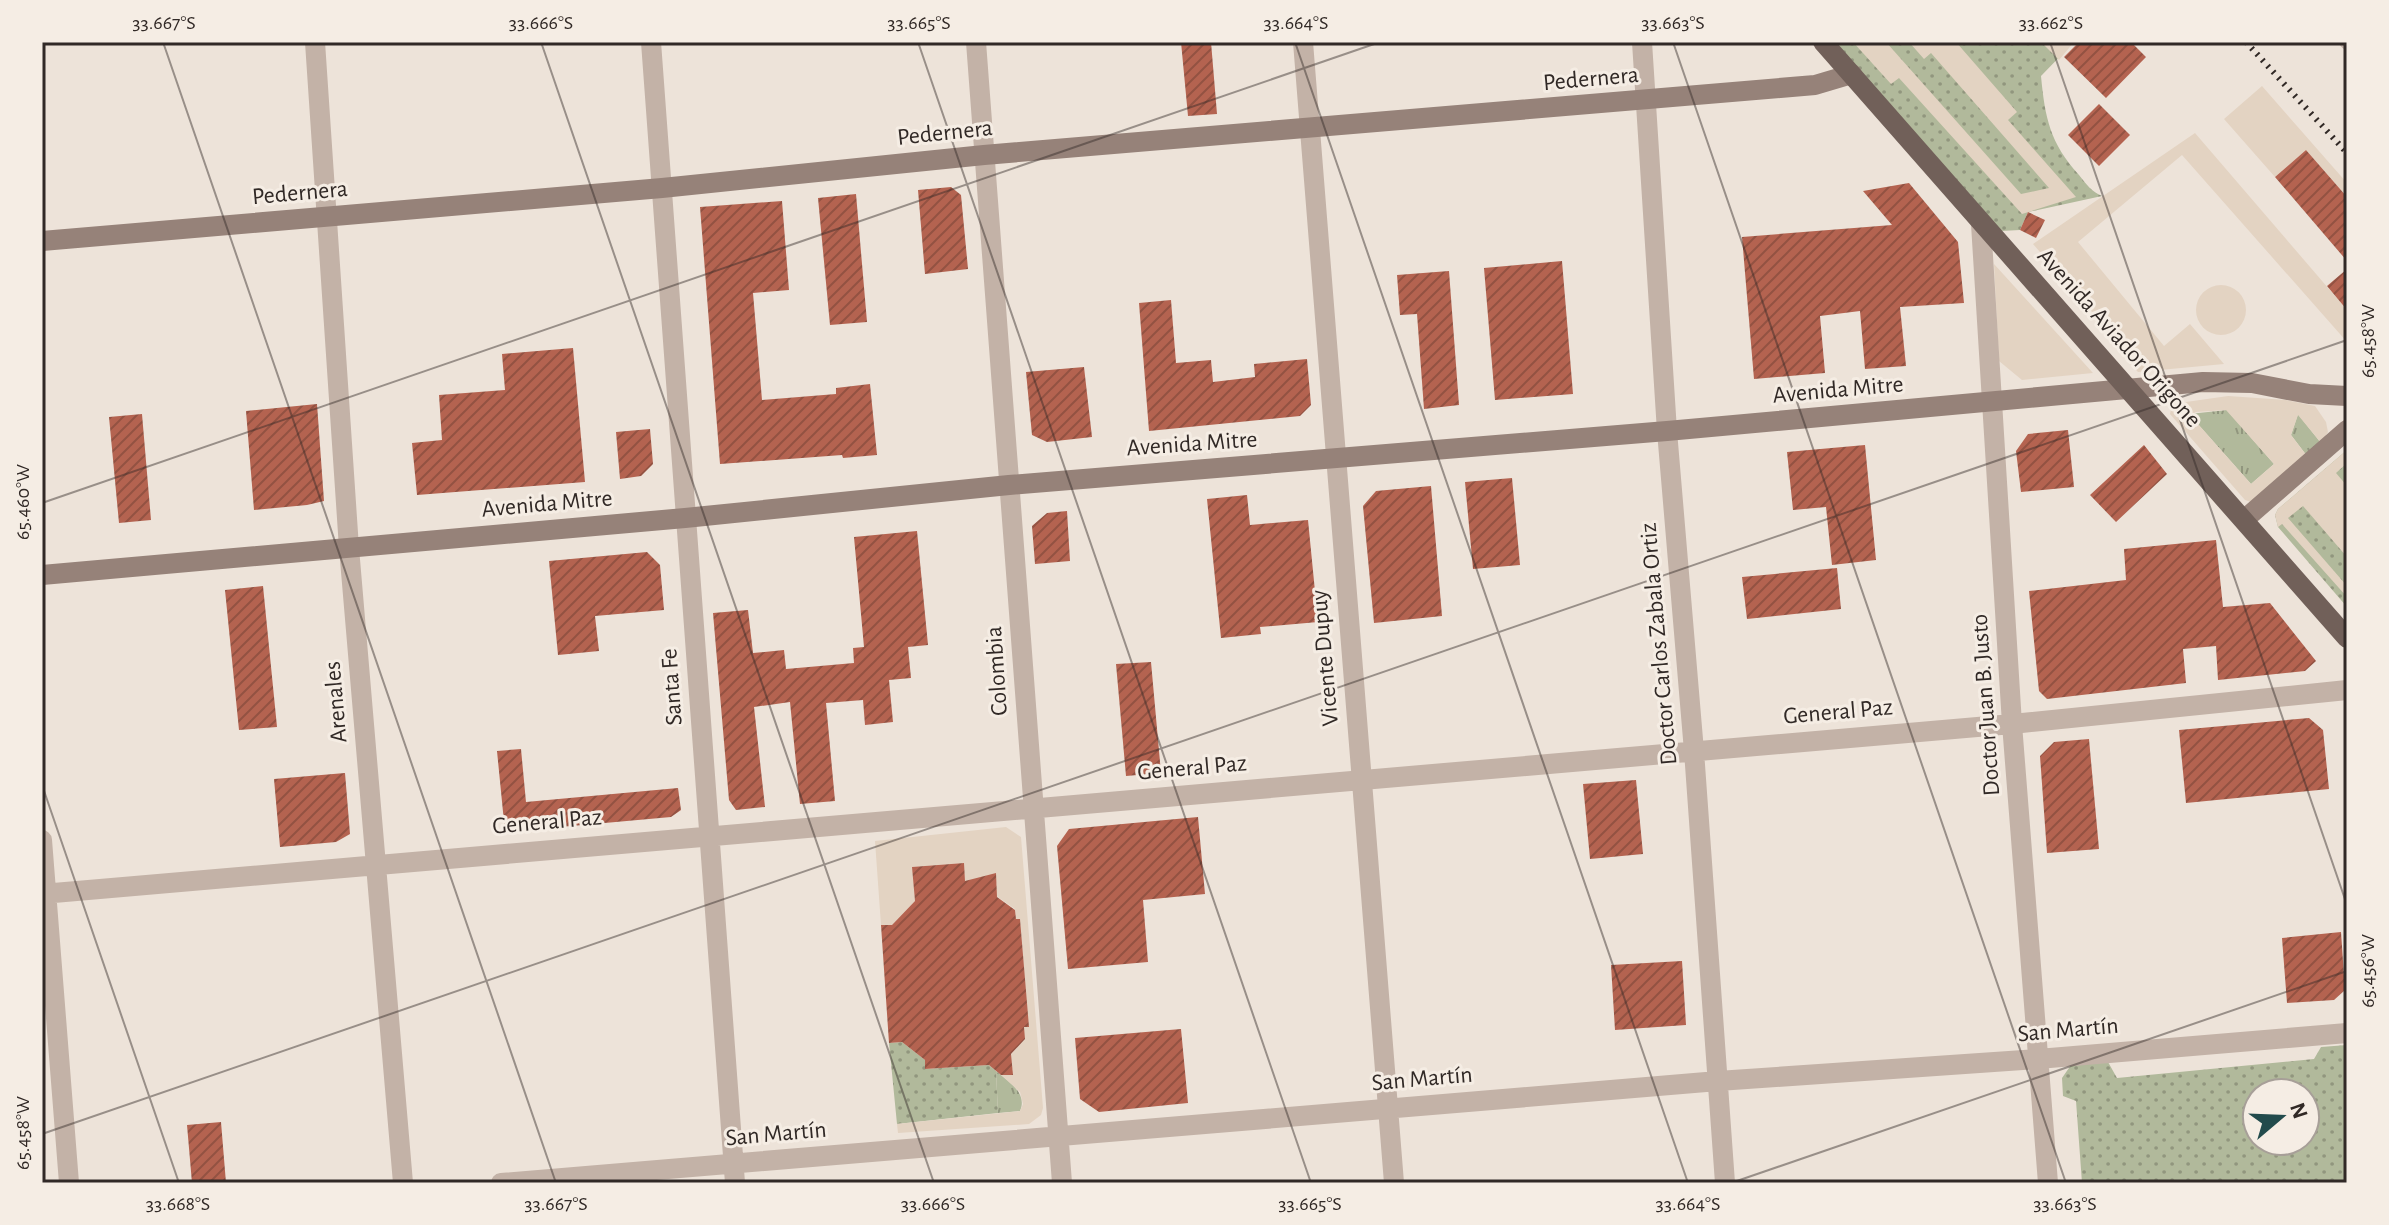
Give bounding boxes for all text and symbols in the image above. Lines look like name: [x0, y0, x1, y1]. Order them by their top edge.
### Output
text: 33.667°S: [132, 13, 196, 33]
text: 33.666°S: [509, 13, 573, 33]
text: 33.665°S: [887, 13, 951, 33]
text: 33.664°S: [1264, 13, 1328, 33]
text: 33.663°S: [1641, 13, 1705, 33]
text: 33.662°S: [2019, 13, 2083, 33]
street label: Pedernera: [1542, 63, 1640, 95]
street label: Pedernera: [896, 116, 994, 150]
street label: Pedernera: [251, 177, 349, 209]
street label: Avenida Aviador Origone: [2033, 244, 2205, 432]
text: 65.458°W: [2358, 304, 2378, 378]
street label: Avenida Mitre: [1772, 372, 1904, 408]
street label: Avenida Mitre: [1126, 427, 1258, 461]
text: 65.460°W: [13, 464, 33, 540]
street label: Avenida Mitre: [481, 486, 613, 522]
street label: Doctor Carlos Zabala Ortiz: [1636, 522, 1682, 766]
street label: Vicente Dupuy: [1307, 589, 1343, 727]
street label: Doctor Juan B. Justo: [1968, 613, 2004, 797]
street label: Colombia: [982, 625, 1012, 717]
street label: Santa Fe: [657, 648, 687, 726]
street label: Arenales: [320, 660, 352, 744]
street label: General Paz: [1782, 695, 1894, 729]
street label: General Paz: [1136, 751, 1248, 785]
street label: General Paz: [491, 805, 603, 839]
text: 65.456°W: [2358, 934, 2378, 1008]
street label: San Martín: [2017, 1014, 2119, 1046]
street label: San Martín: [1371, 1063, 1473, 1095]
north arrow: [2241, 1077, 2321, 1157]
text: 65.458°W: [13, 1096, 33, 1170]
text: N: [2286, 1100, 2312, 1122]
street label: San Martín: [725, 1118, 827, 1150]
text: 33.668°S: [146, 1194, 210, 1214]
text: 33.667°S: [524, 1194, 588, 1214]
text: 33.666°S: [901, 1194, 965, 1214]
text: 33.665°S: [1278, 1194, 1342, 1214]
text: 33.664°S: [1656, 1194, 1720, 1214]
text: 33.663°S: [2033, 1194, 2097, 1214]

